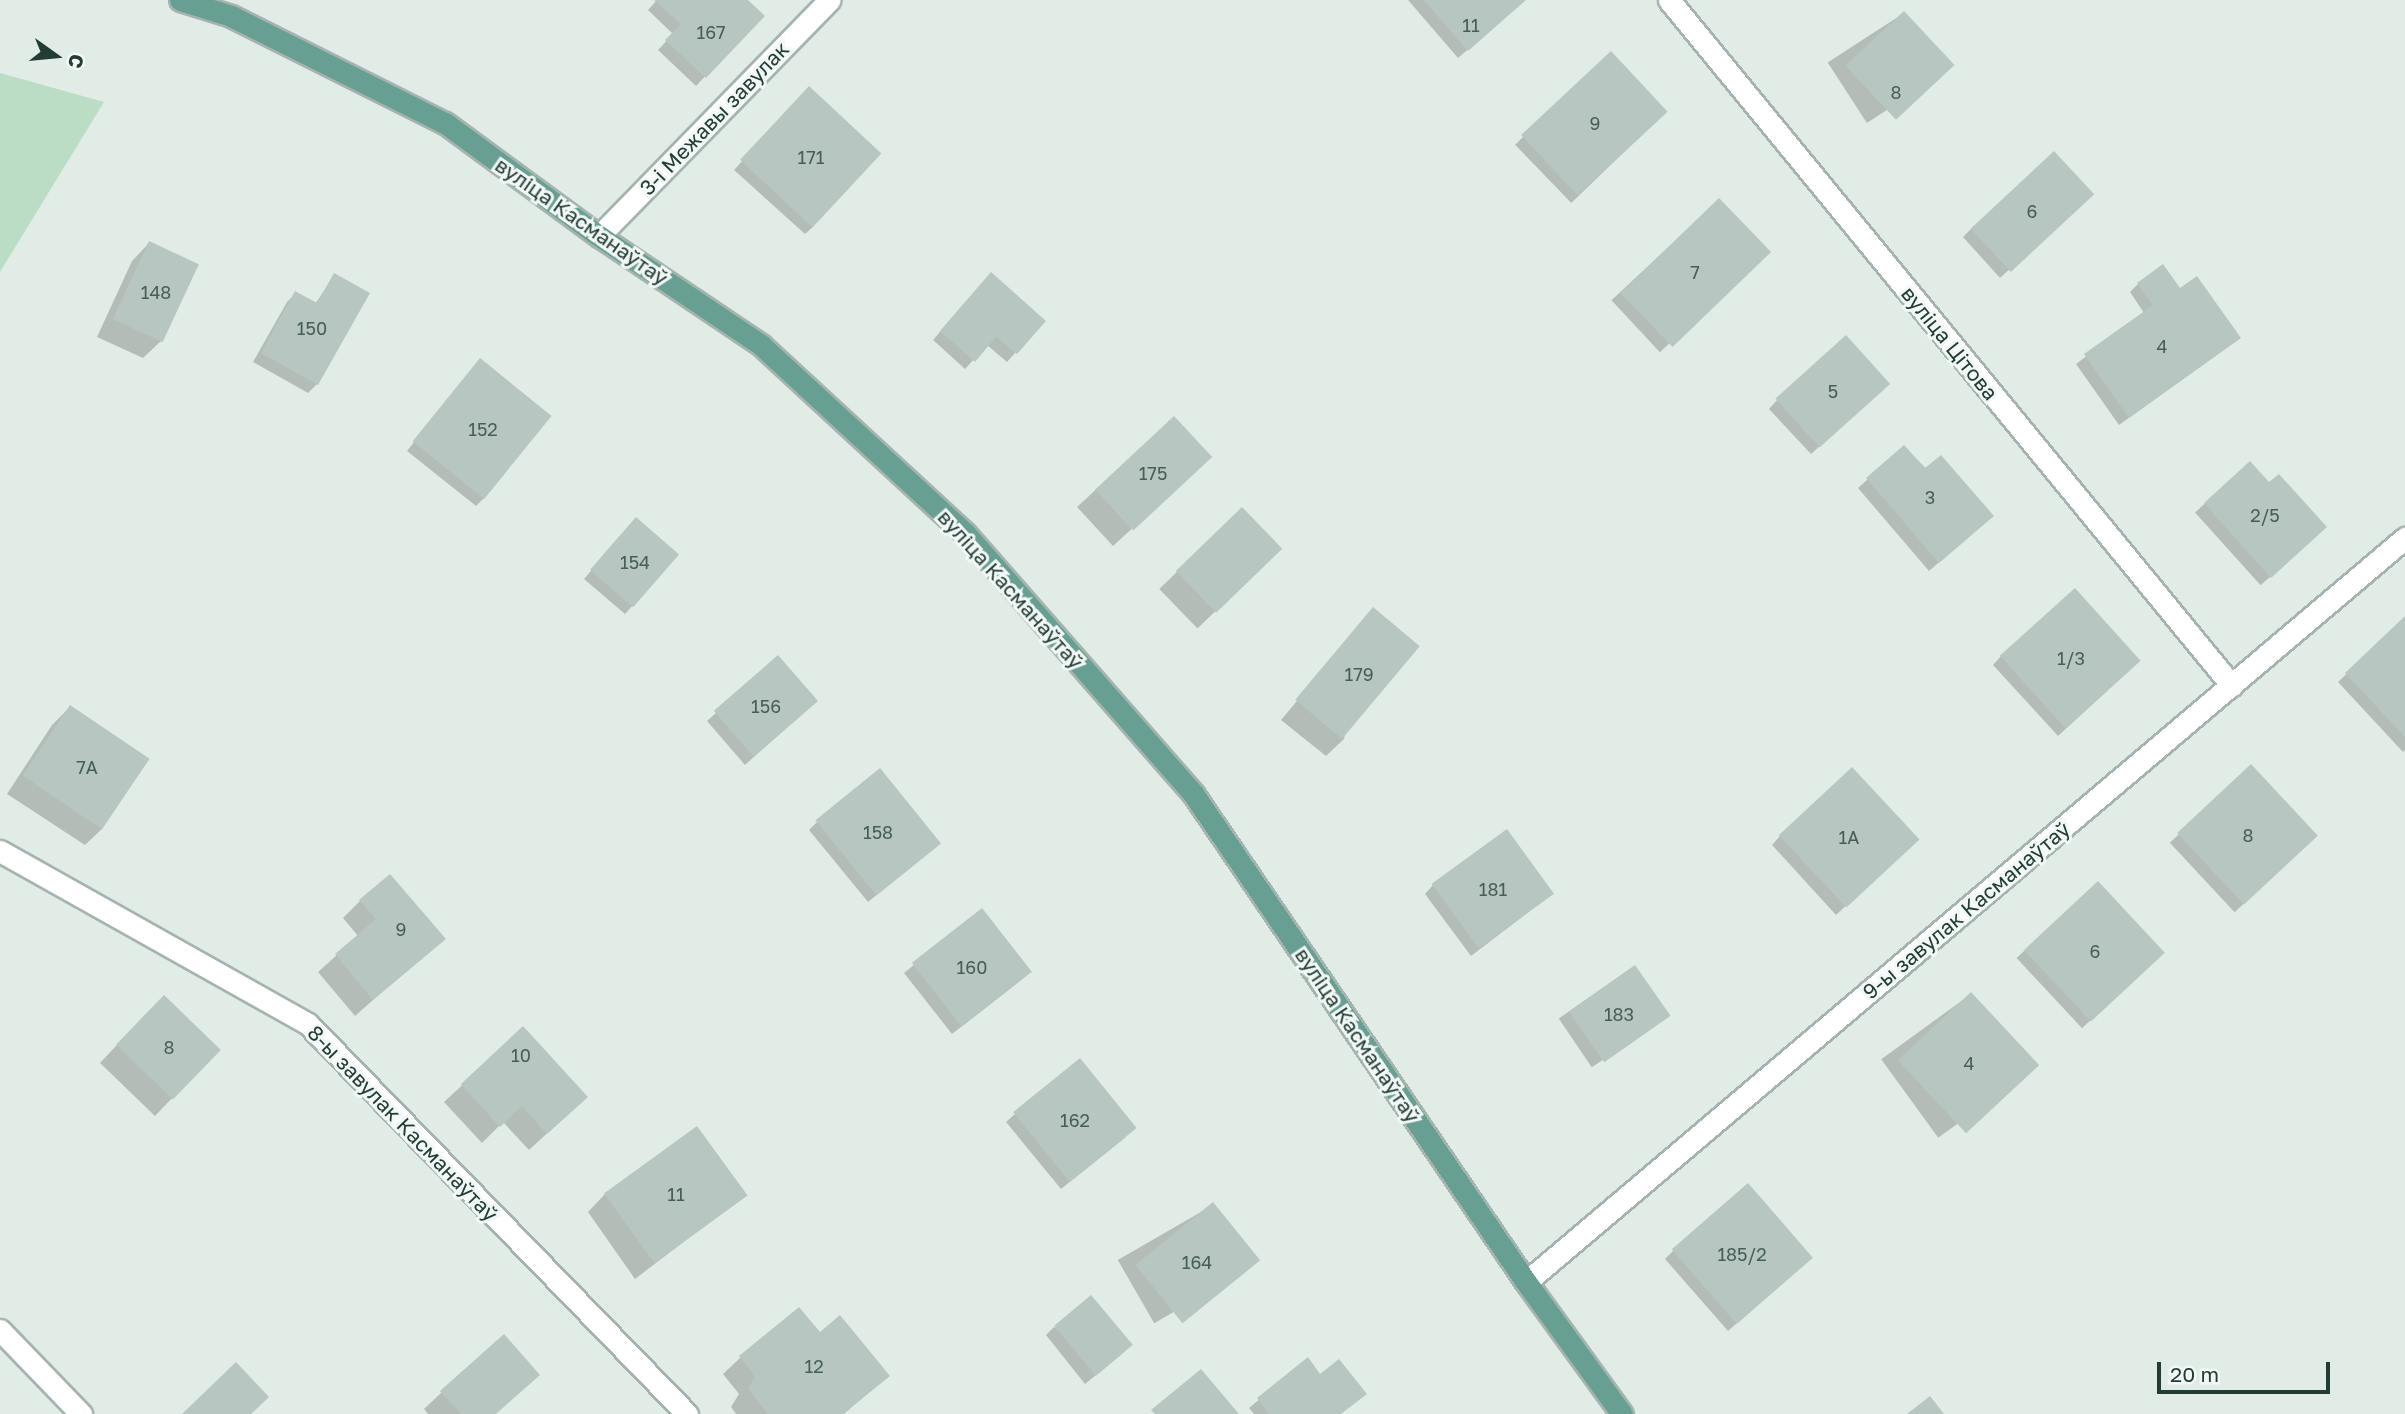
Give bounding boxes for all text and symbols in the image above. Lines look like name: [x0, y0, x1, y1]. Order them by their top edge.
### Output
house number: 11: [1462, 14, 1480, 36]
north arrow: [21, 21, 91, 91]
house number: 167: [696, 21, 726, 43]
street label: 3-і Межавы завулак: [634, 36, 794, 200]
text: С: [64, 52, 90, 71]
house number: 8: [1891, 81, 1901, 103]
house number: 9: [1590, 112, 1600, 134]
house number: 171: [798, 146, 824, 168]
street label: вуліца Касманаўтаў: [491, 152, 673, 290]
house number: 6: [2027, 200, 2037, 222]
house number: 7: [1690, 261, 1700, 283]
house number: 148: [141, 281, 171, 303]
street label: вуліца Цітова: [1896, 281, 2004, 405]
house number: 150: [297, 317, 327, 339]
house number: 4: [2157, 335, 2167, 357]
house number: 5: [1828, 380, 1838, 402]
house number: 152: [468, 418, 498, 440]
house number: 175: [1139, 462, 1167, 484]
house number: 3: [1925, 486, 1935, 508]
street label: вуліца Касманаўтаў: [933, 504, 1089, 674]
house number: 2/5: [2250, 504, 2280, 526]
house number: 154: [620, 551, 650, 573]
house number: 1/3: [2057, 647, 2085, 669]
house number: 179: [1344, 663, 1374, 685]
house number: 156: [751, 695, 781, 717]
house number: 7А: [76, 756, 98, 778]
street label: 9-ы завулак Касманаўтаў: [1857, 816, 2075, 1004]
house number: 158: [863, 821, 893, 843]
house number: 8: [2243, 824, 2253, 846]
house number: 1А: [1839, 826, 1859, 848]
house number: 181: [1479, 878, 1507, 900]
house number: 9: [396, 918, 406, 940]
house number: 6: [2090, 940, 2100, 962]
street label: вуліца Касманаўтаў: [1290, 943, 1426, 1127]
house number: 160: [957, 956, 987, 978]
house number: 183: [1604, 1003, 1634, 1025]
street label: 8-ы завулак Касманаўтаў: [303, 1020, 503, 1226]
house number: 8: [164, 1036, 174, 1058]
house number: 10: [511, 1044, 531, 1066]
house number: 4: [1964, 1052, 1974, 1074]
house number: 162: [1060, 1109, 1090, 1131]
house number: 11: [667, 1183, 685, 1205]
house number: 185/2: [1717, 1243, 1767, 1265]
house number: 164: [1182, 1251, 1212, 1273]
scale bar: [2160, 1348, 2333, 1392]
house number: 12: [804, 1355, 824, 1377]
text: 20 m: [2170, 1361, 2219, 1387]

